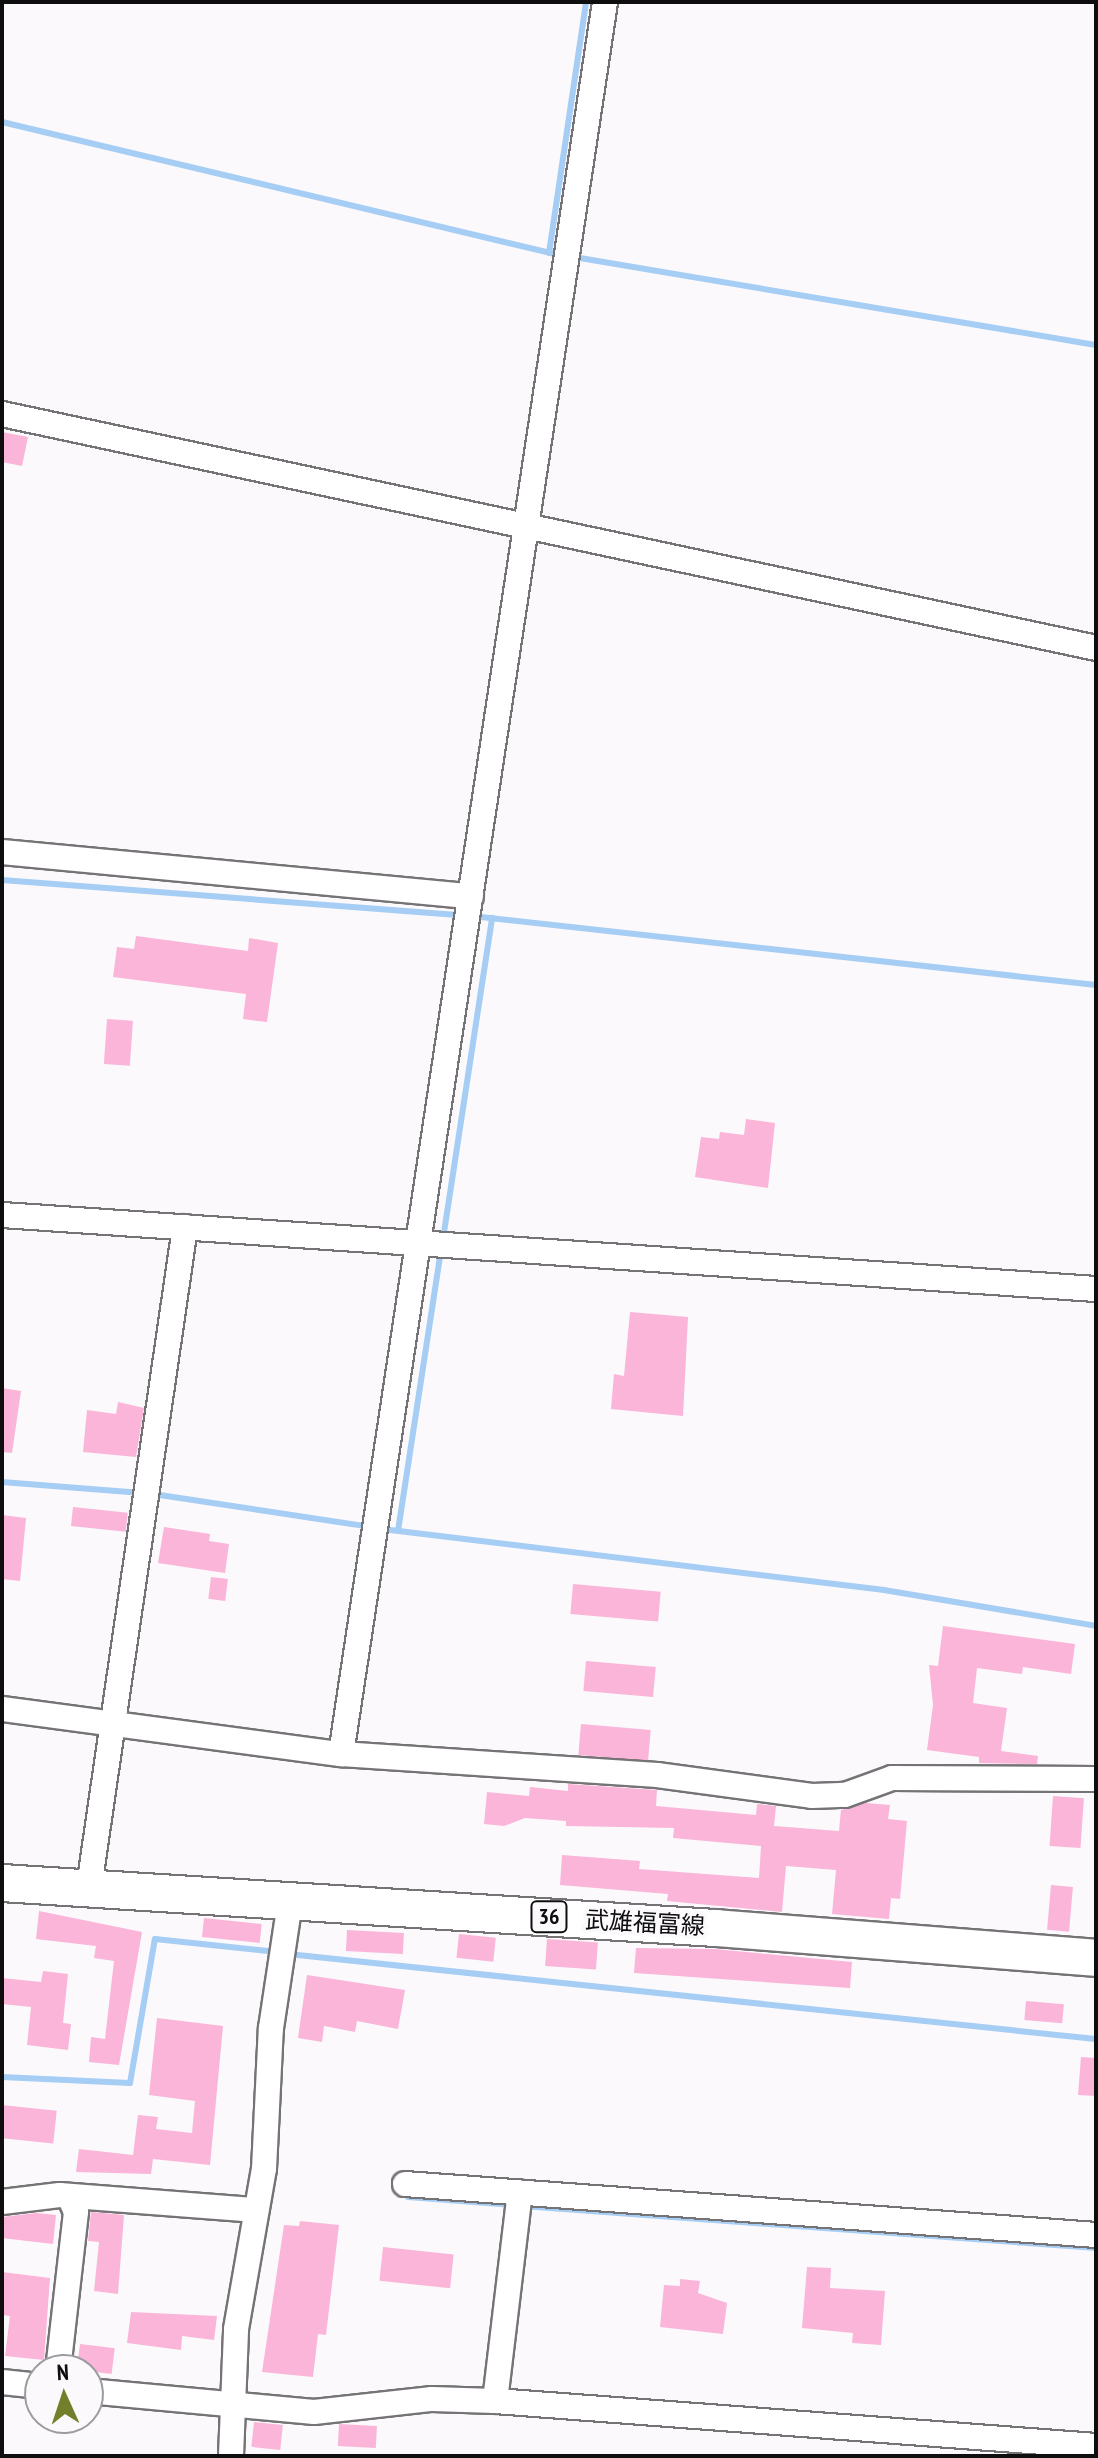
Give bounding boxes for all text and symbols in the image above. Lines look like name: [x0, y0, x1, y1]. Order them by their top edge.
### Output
road number: 36: [529, 1899, 569, 1935]
street label: 武雄福富線: [584, 1905, 706, 1941]
north arrow: [24, 2354, 104, 2434]
text: N: [56, 2358, 70, 2386]

